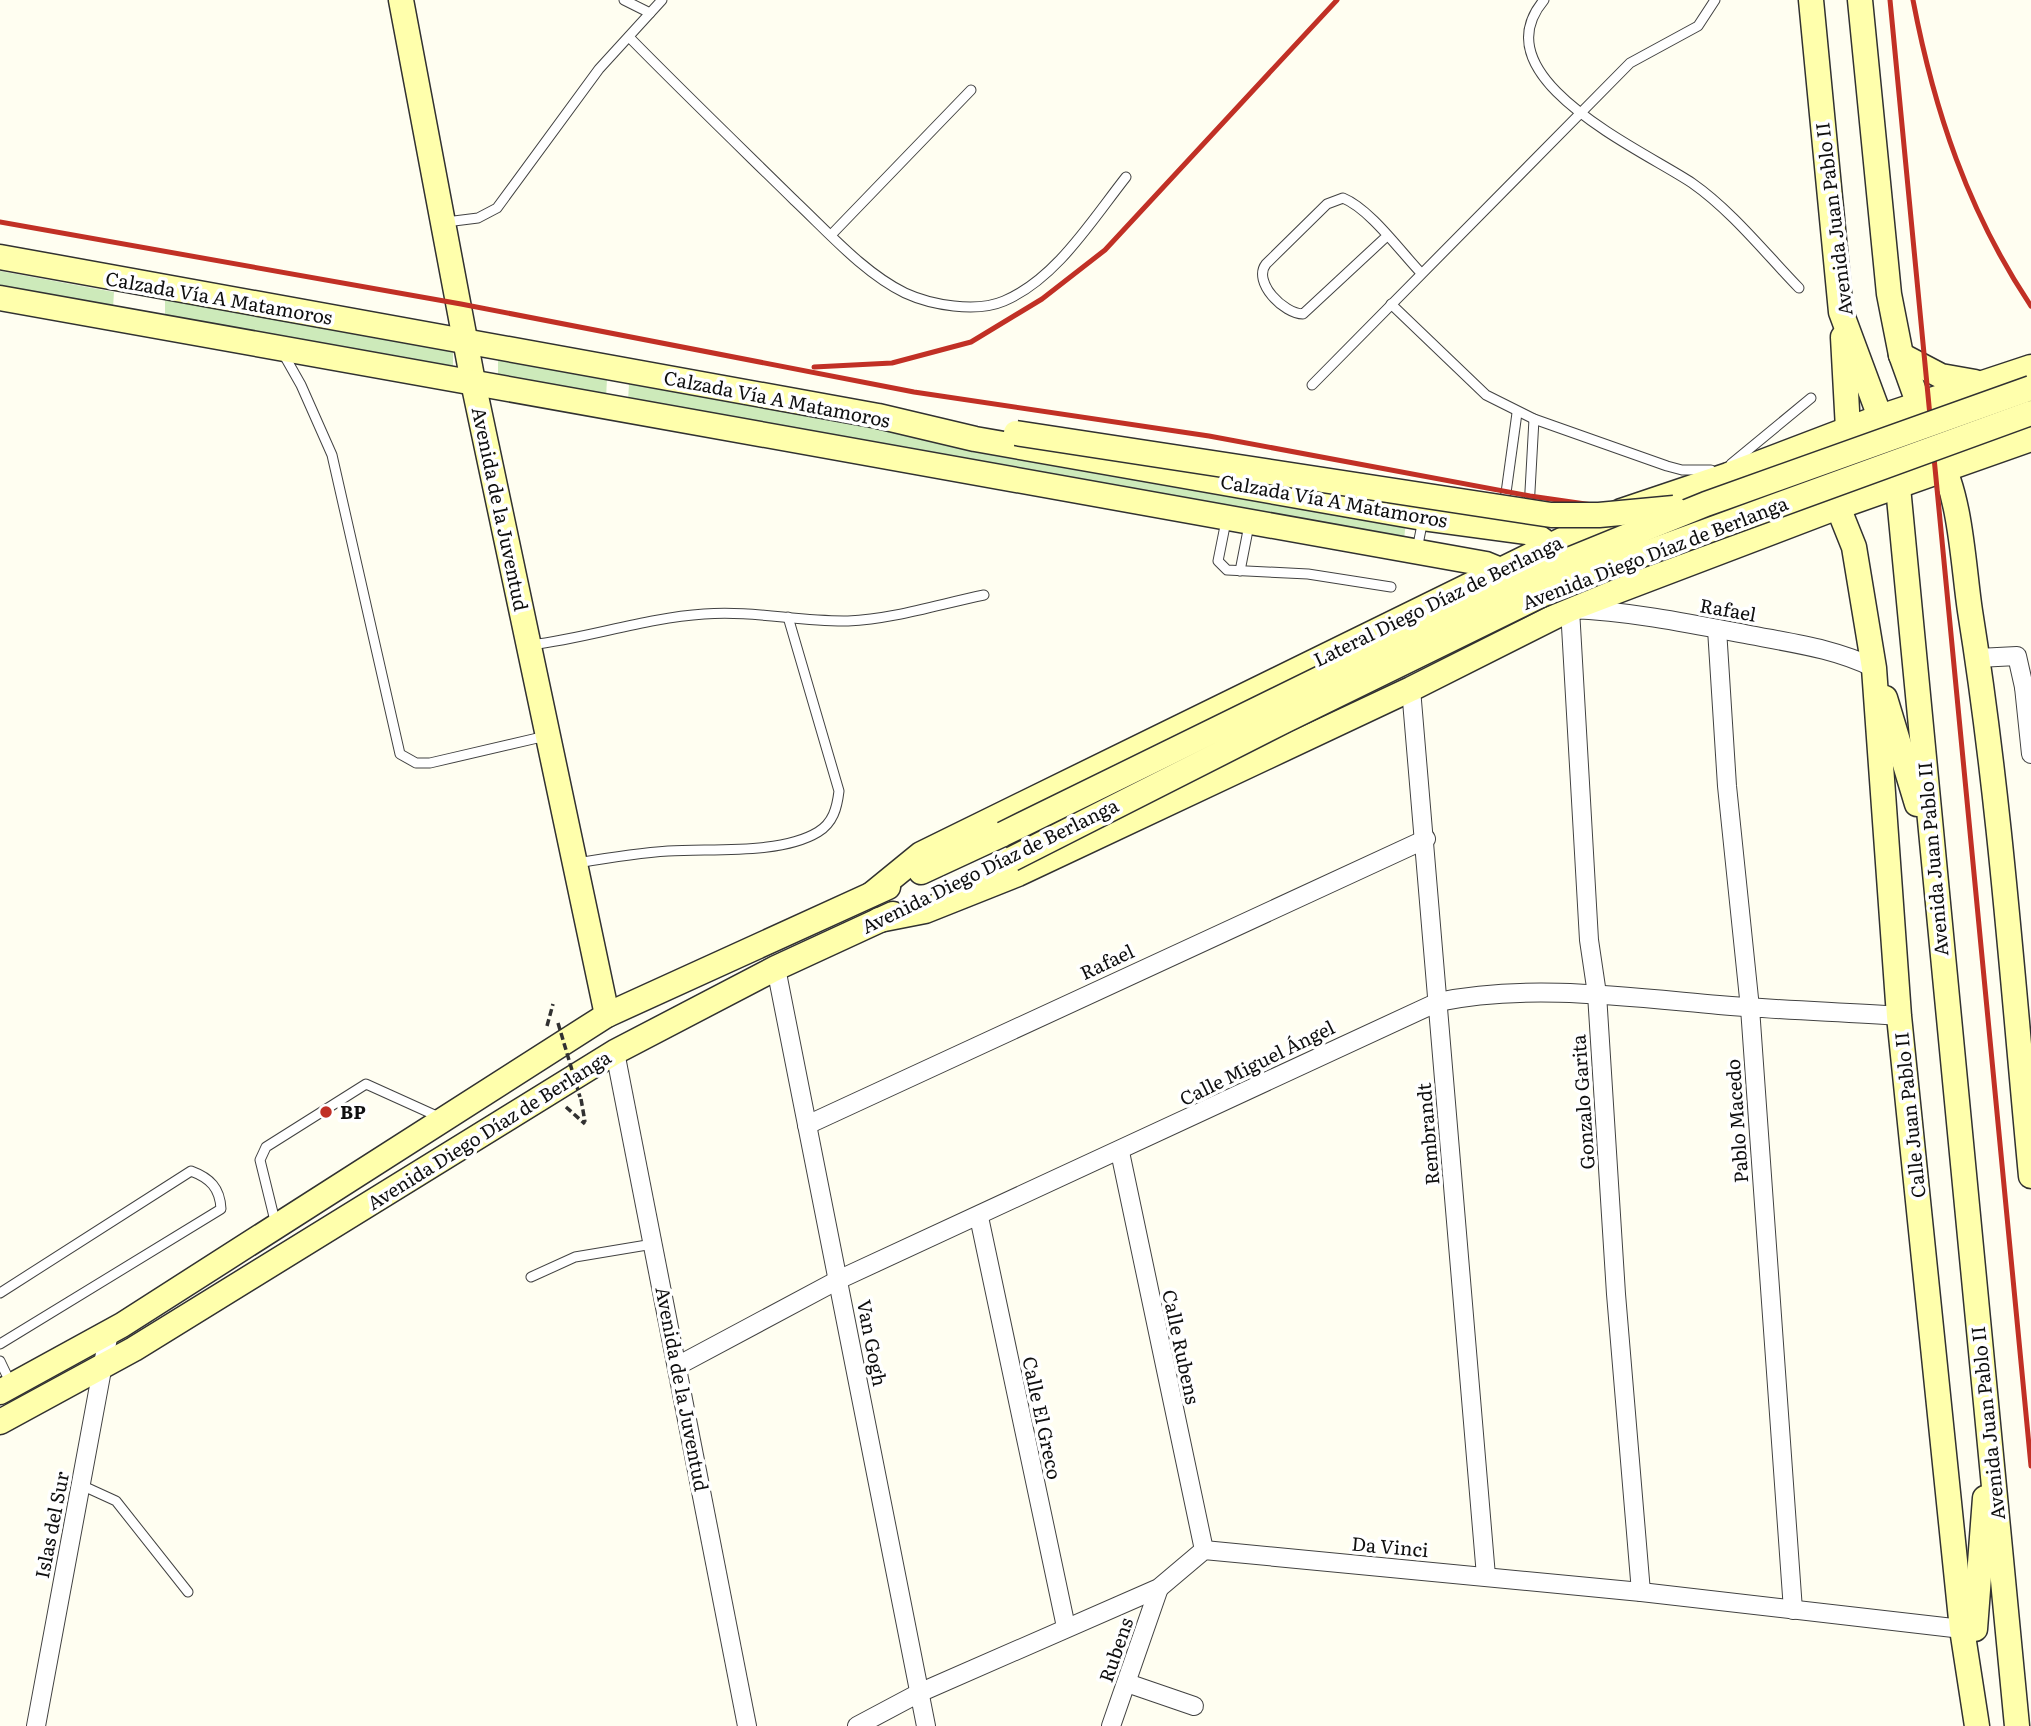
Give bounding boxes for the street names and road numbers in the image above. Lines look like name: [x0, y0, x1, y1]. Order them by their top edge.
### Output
street label: Avenida Juan Pablo II: [1807, 121, 1859, 317]
street label: Calzada Vía A Matamoros: [103, 263, 335, 331]
street label: Calzada Vía A Matamoros: [662, 362, 893, 434]
street label: Avenida de la Juventud: [466, 404, 536, 614]
street label: Calzada Vía A Matamoros: [1218, 466, 1450, 534]
street label: Avenida Diego Díaz de Berlanga: [1518, 488, 1792, 616]
street label: Lateral Diego Díaz de Berlanga: [1308, 527, 1568, 673]
street label: Rafael: [1698, 590, 1759, 628]
street label: Avenida Juan Pablo II: [1910, 761, 1954, 957]
street label: Avenida Diego Díaz de Berlanga: [856, 790, 1123, 940]
street label: Rafael: [1075, 936, 1138, 986]
street label: Calle Miguel Ángel: [1174, 1012, 1339, 1112]
street label: Calle Juan Pablo II: [1886, 1031, 1932, 1200]
street label: Gonzalo Garita: [1563, 1033, 1601, 1170]
street label: Avenida Diego Díaz de Berlanga: [361, 1042, 616, 1216]
street label: Pablo Macedo: [1718, 1058, 1754, 1184]
street label: Rembrandt: [1409, 1081, 1445, 1186]
street label: Avenida de la Juventud: [649, 1284, 717, 1494]
street label: Calle Rubens: [1156, 1287, 1208, 1407]
street label: Van Gogh: [851, 1297, 895, 1388]
street label: Avenida Juan Pablo II: [1963, 1325, 2011, 1521]
street label: Calle El Greco: [1016, 1354, 1070, 1482]
street label: Islas del Sur: [27, 1469, 75, 1581]
street label: Da Vinci: [1351, 1529, 1430, 1563]
street label: Rubens: [1091, 1613, 1139, 1686]

